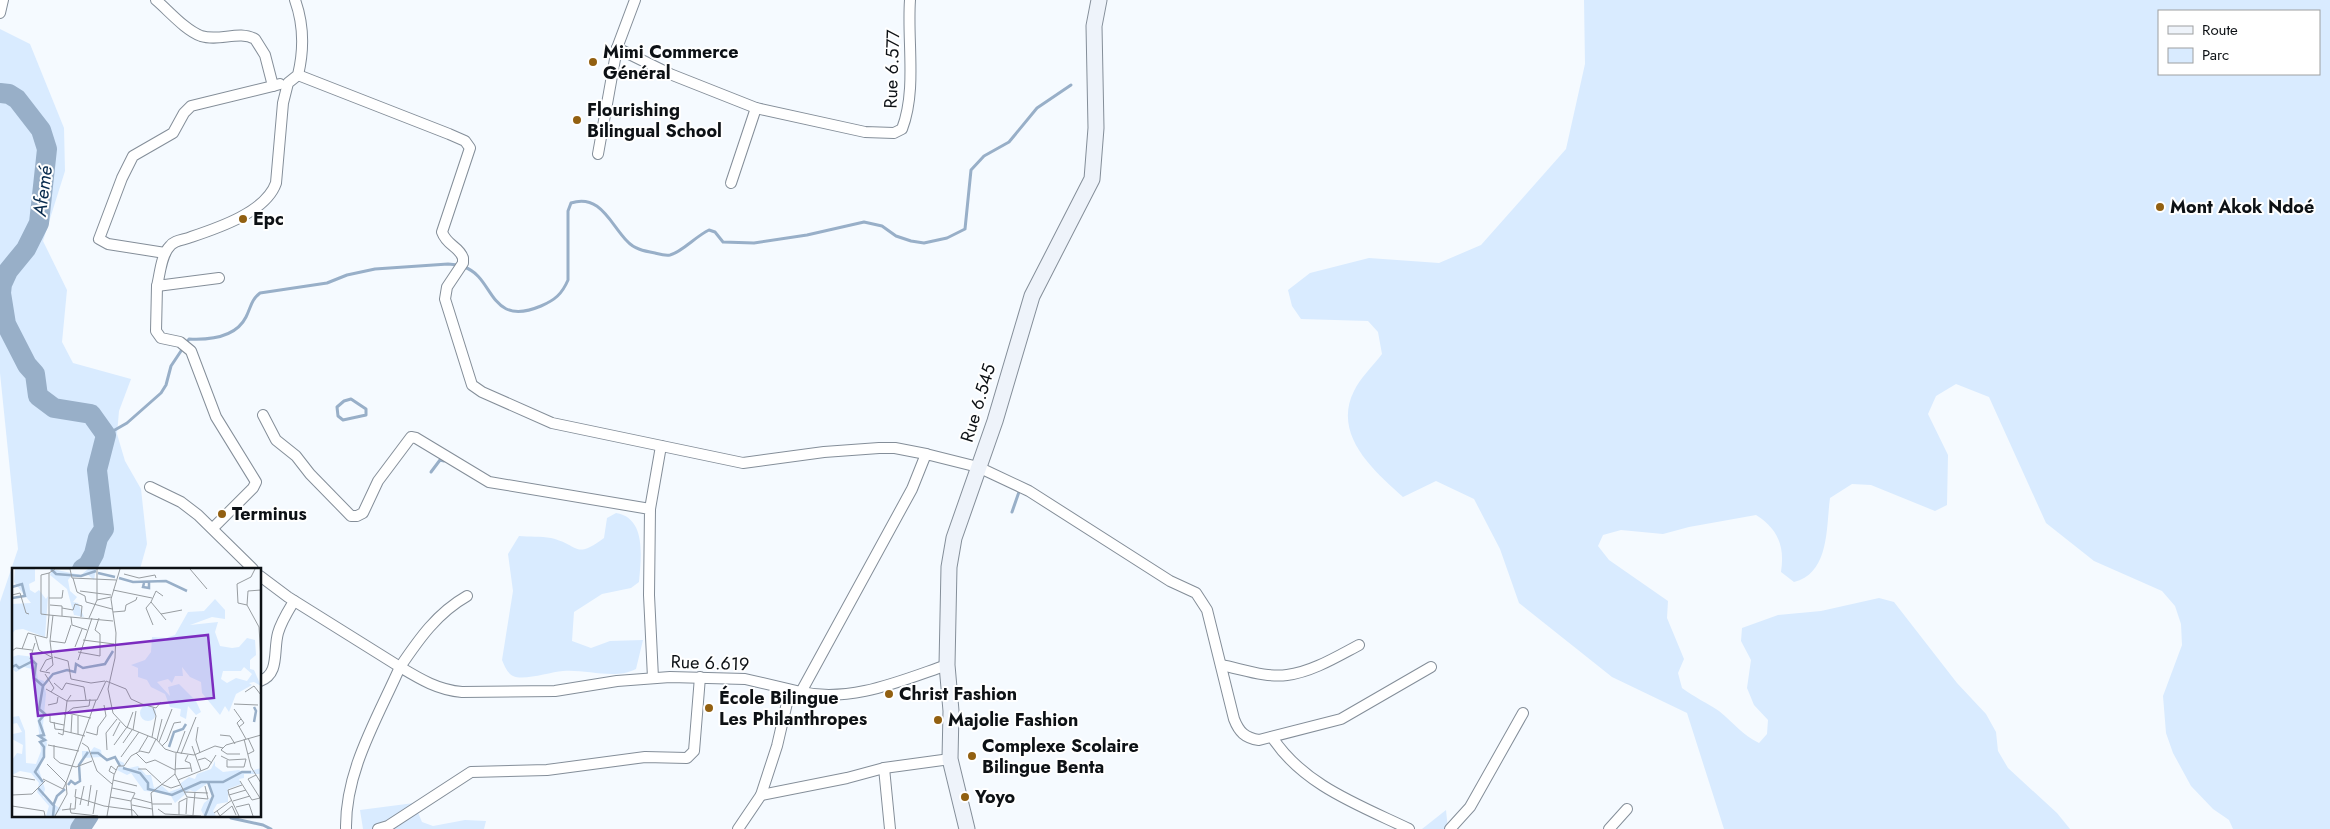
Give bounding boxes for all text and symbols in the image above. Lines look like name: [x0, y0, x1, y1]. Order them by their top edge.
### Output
legend: [2158, 10, 2320, 75]
text: Route: [2202, 19, 2238, 41]
street label: Rue 6.577: [878, 29, 906, 109]
place label: Mimi Commerce Général: [603, 39, 739, 86]
text: Parc: [2202, 44, 2229, 66]
marker: Mimi Commerce Général: [587, 56, 599, 68]
place label: Flourishing Bilingual School: [587, 97, 722, 144]
marker: Flourishing Bilingual School: [571, 114, 583, 126]
water label: Afemé: [26, 164, 59, 219]
place label: Mont Akok Ndoé: [2170, 194, 2314, 220]
marker: Mont Akok Ndoé: [2154, 201, 2166, 213]
place label: Epc: [253, 206, 284, 232]
marker: Epc: [237, 213, 249, 225]
street label: Rue 6.545: [954, 361, 1002, 445]
place label: Terminus: [232, 501, 307, 527]
marker: Terminus: [216, 508, 228, 520]
inset map: [12, 568, 261, 816]
street label: Rue 6.619: [670, 649, 750, 677]
place label: Christ Fashion: [899, 681, 1017, 707]
place label: École Bilingue Les Philanthropes: [719, 685, 867, 732]
marker: Christ Fashion: [883, 688, 895, 700]
marker: École Bilingue Les Philanthropes: [703, 702, 715, 714]
place label: Majolie Fashion: [948, 707, 1078, 733]
marker: Majolie Fashion: [932, 714, 944, 726]
place label: Complexe Scolaire Bilingue Benta: [982, 733, 1139, 780]
marker: Complexe Scolaire Bilingue Benta: [966, 750, 978, 762]
place label: Yoyo: [974, 784, 1016, 810]
marker: Yoyo: [959, 791, 971, 803]

